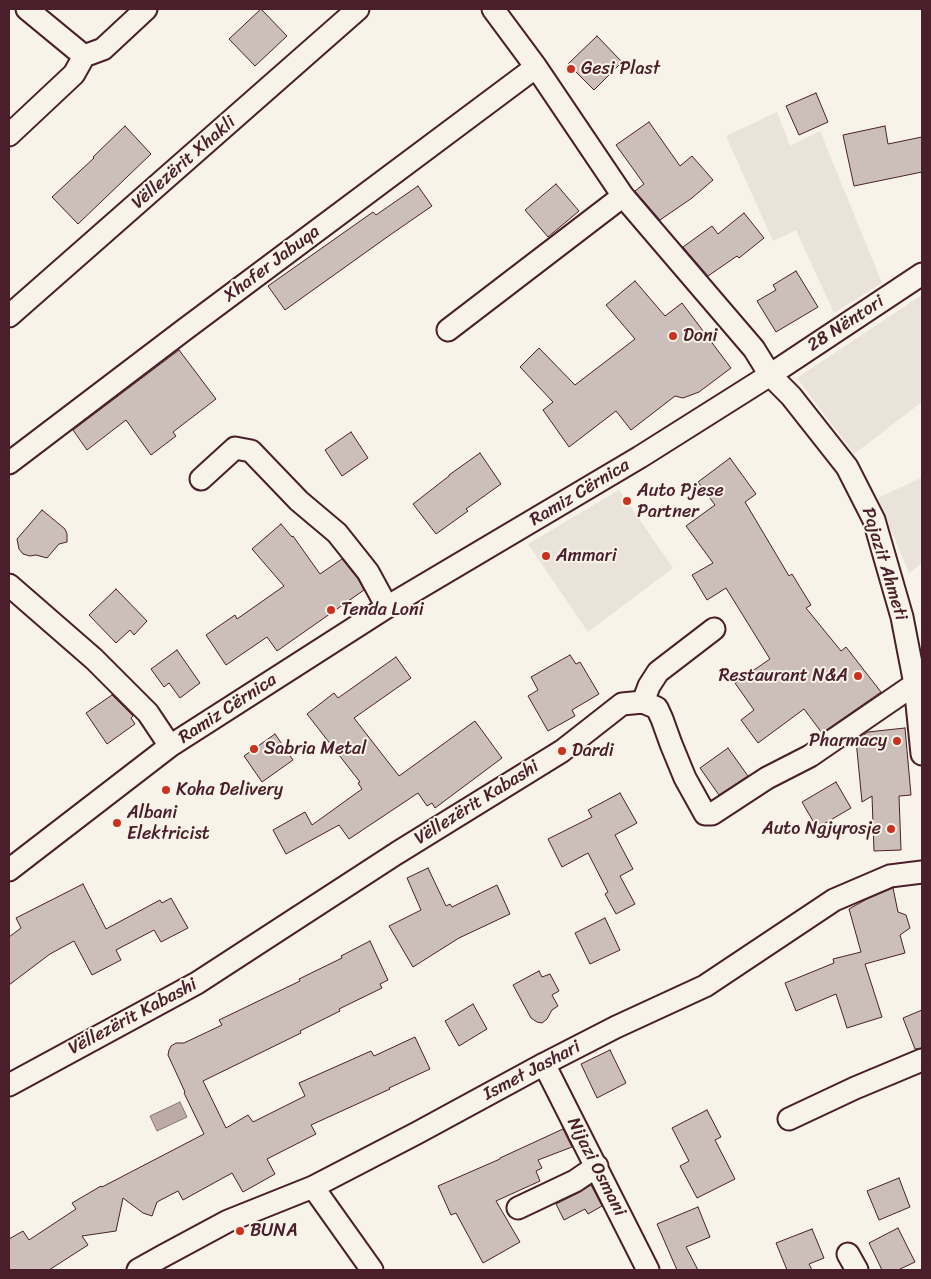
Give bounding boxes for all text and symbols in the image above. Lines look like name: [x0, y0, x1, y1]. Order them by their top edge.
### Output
place label: Gesi Plast: [581, 58, 660, 80]
marker: Gesi Plast: [565, 63, 577, 75]
street label: Vëllezërit Xhakli: [128, 112, 240, 214]
street label: Xhafer Jabuqa: [220, 221, 324, 307]
street label: 28 Nëntori: [804, 291, 888, 357]
place label: Doni: [683, 325, 718, 347]
marker: Doni: [667, 330, 679, 342]
street label: Ramiz Cërnica: [526, 455, 634, 531]
place label: Auto Pjese Partner: [637, 480, 724, 522]
marker: Auto Pjese Partner: [621, 495, 633, 507]
street label: Pajazit Ahmeti: [857, 505, 911, 623]
place label: Ammari: [556, 545, 617, 567]
marker: Ammari: [540, 550, 552, 562]
place label: Tenda Loni: [341, 599, 424, 621]
marker: Tenda Loni: [325, 604, 337, 616]
place label: Restaurant N&A: [719, 665, 848, 687]
street label: Ramiz Cërnica: [175, 669, 281, 749]
marker: Restaurant N&A: [852, 670, 864, 682]
place label: Pharmacy: [809, 730, 887, 752]
marker: Pharmacy: [891, 735, 903, 747]
place label: Sabria Metal: [264, 738, 366, 760]
place label: Dardi: [572, 740, 614, 762]
marker: Sabria Metal: [248, 743, 260, 755]
marker: Dardi: [556, 745, 568, 757]
street label: Vëllezërit Kabashi: [411, 756, 543, 850]
place label: Koha Delivery: [176, 779, 283, 801]
marker: Koha Delivery: [160, 784, 172, 796]
place label: Albani Elektricist: [127, 802, 210, 844]
marker: Albani Elektricist: [111, 817, 123, 829]
place label: Auto Ngjyrosje: [762, 818, 881, 840]
marker: Auto Ngjyrosje: [885, 823, 897, 835]
street label: Vëllezërit Kabashi: [65, 974, 201, 1060]
street label: Ismet Jashari: [480, 1036, 584, 1106]
street label: Nijazi Osmani: [562, 1114, 630, 1220]
place label: BUNA: [250, 1220, 298, 1242]
marker: BUNA: [234, 1225, 246, 1237]

